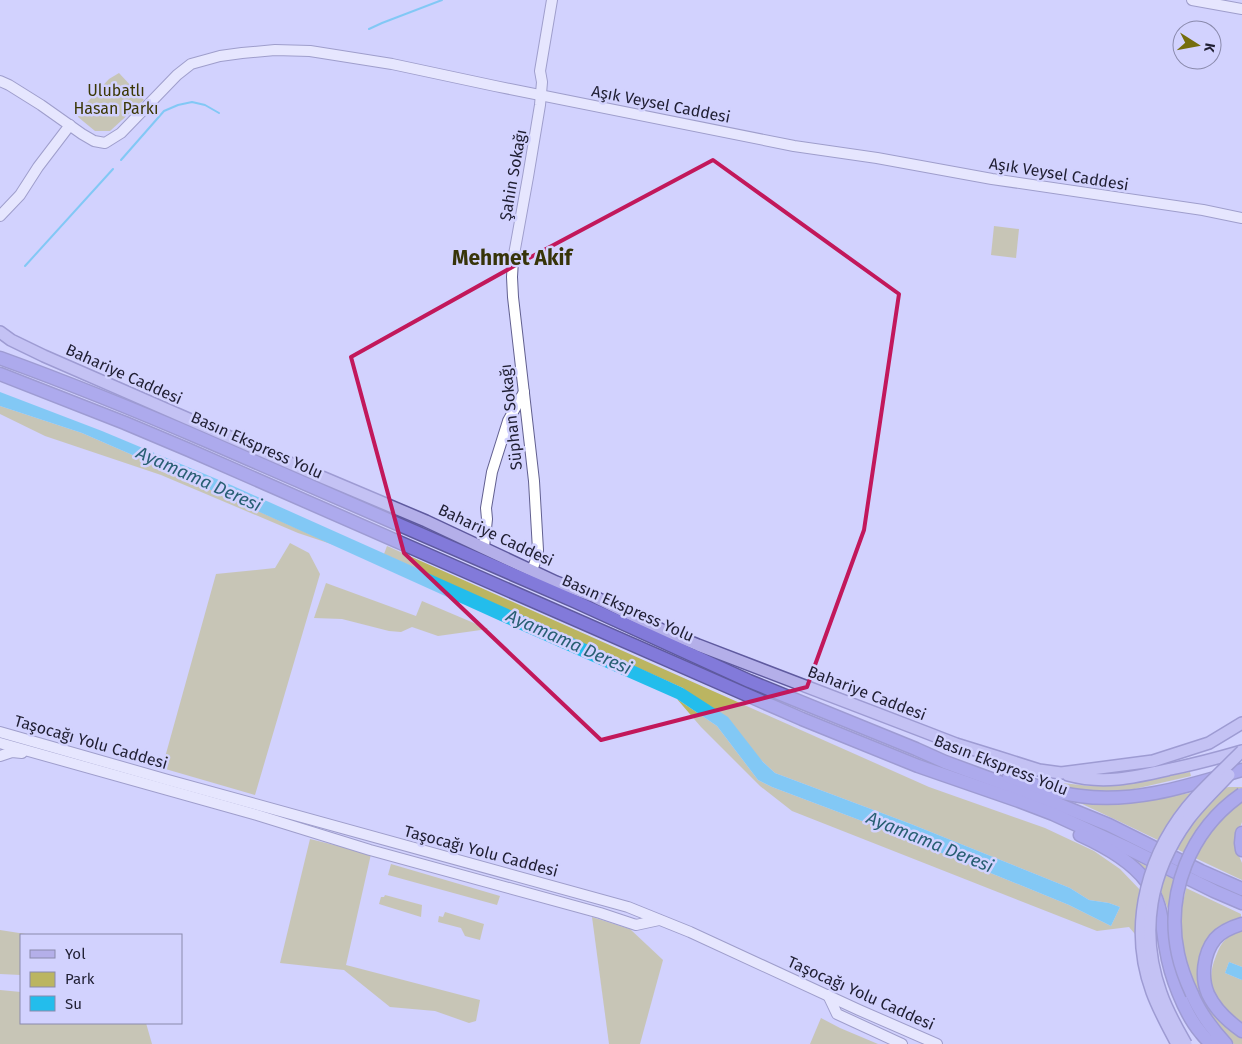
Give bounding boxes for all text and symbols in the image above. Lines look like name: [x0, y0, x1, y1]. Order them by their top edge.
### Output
north arrow: [1172, 20, 1222, 70]
text: K: [1200, 41, 1218, 54]
park label: Ulubatlı Hasan Parkı: [73, 81, 159, 118]
street label: Aşık Veysel Caddesi: [590, 81, 732, 128]
street label: Şahin Sokağı: [496, 128, 531, 222]
street label: Aşık Veysel Caddesi: [988, 154, 1130, 195]
district label: Mehmet Akif: [452, 245, 575, 271]
street label: Bahariye Caddesi: [63, 340, 185, 408]
street label: Süphan Sokağı: [496, 363, 526, 471]
street label: Basın Ekspress Yolu: [188, 407, 326, 483]
water label: Ayamama Deresi: [132, 441, 265, 516]
street label: Bahariye Caddesi: [435, 500, 557, 570]
street label: Basın Ekspress Yolu: [559, 570, 697, 646]
water label: Ayamama Deresi: [502, 604, 635, 679]
street label: Bahariye Caddesi: [805, 662, 929, 724]
street label: Taşocağı Yolu Caddesi: [12, 711, 170, 774]
street label: Basın Ekspress Yolu: [931, 731, 1071, 799]
water label: Ayamama Deresi: [863, 806, 997, 877]
street label: Taşocağı Yolu Caddesi: [402, 821, 560, 882]
legend: [20, 934, 182, 1024]
text: Yol: [65, 945, 86, 963]
street label: Taşocağı Yolu Caddesi: [784, 952, 937, 1035]
text: Park: [65, 970, 95, 988]
text: Su: [65, 995, 82, 1013]

